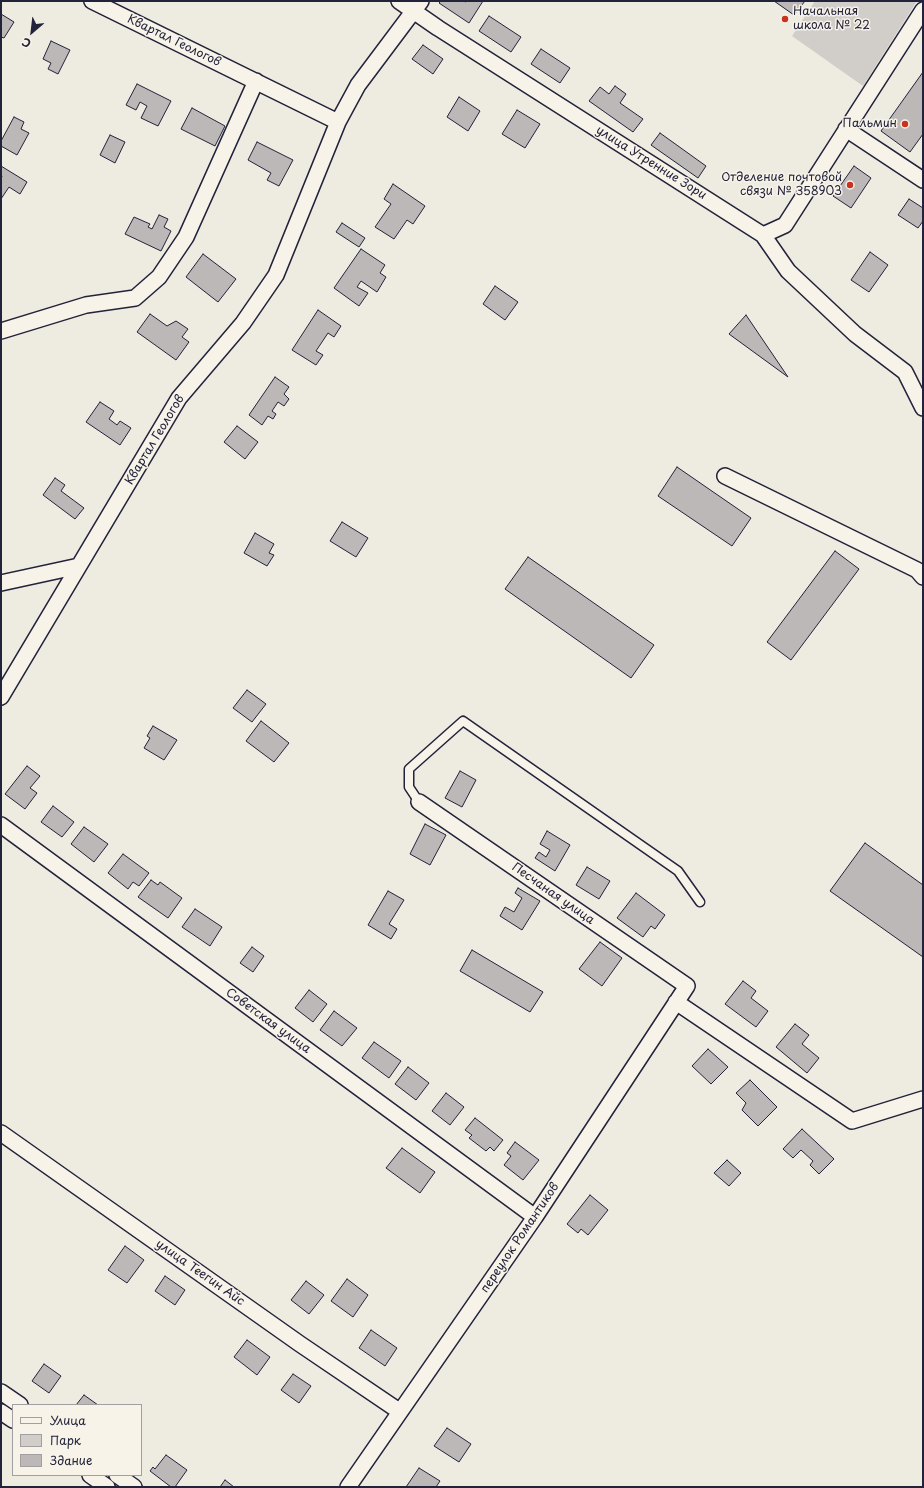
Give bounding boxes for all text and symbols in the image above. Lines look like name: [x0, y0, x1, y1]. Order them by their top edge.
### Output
place label: Начальная школа № 22: [793, 5, 870, 33]
north arrow: [12, 12, 52, 52]
street label: Квартал Геологов: [125, 12, 223, 70]
marker: Начальная школа № 22: [780, 14, 790, 24]
text: С: [18, 34, 34, 52]
place label: Пальмин: [843, 117, 897, 131]
marker: Пальмин: [900, 119, 910, 129]
street label: улица Утренние Зори: [593, 123, 709, 203]
place label: Отделение почтовой связи № 358903: [721, 171, 842, 199]
marker: Отделение почтовой связи № 358903: [845, 180, 855, 190]
street label: Квартал Геологов: [122, 392, 188, 488]
street label: Песчаная улица: [509, 860, 597, 928]
street label: Советская улица: [223, 985, 313, 1057]
street label: переулок Романтиков: [478, 1180, 562, 1296]
street label: улица Теегин Айс: [153, 1237, 247, 1309]
legend: [12, 1404, 142, 1476]
text: Улица: [50, 1411, 86, 1429]
text: Парк: [50, 1431, 81, 1449]
text: Здание: [50, 1451, 92, 1469]

